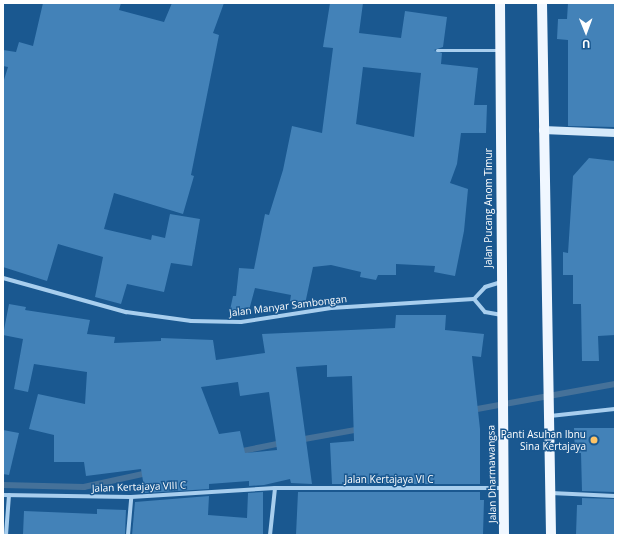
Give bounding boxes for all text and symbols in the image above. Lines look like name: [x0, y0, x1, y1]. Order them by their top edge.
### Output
north arrow: [566, 12, 606, 52]
text: U: [582, 37, 591, 52]
street label: Jalan Pucang Anom Timur: [483, 148, 495, 268]
street label: Jalan Manyar Sambongan: [228, 293, 348, 319]
street label: Jalan Dharmawangsa: [485, 425, 499, 523]
place label: Panti Asuhan Ibnu Sina Kertajaya: [501, 428, 586, 452]
marker: Panti Asuhan Ibnu Sina Kertajaya: [589, 435, 599, 445]
street label: Jalan Kertajaya VI C: [345, 474, 433, 486]
street label: Jalan Kertajaya VIII C: [92, 479, 186, 495]

